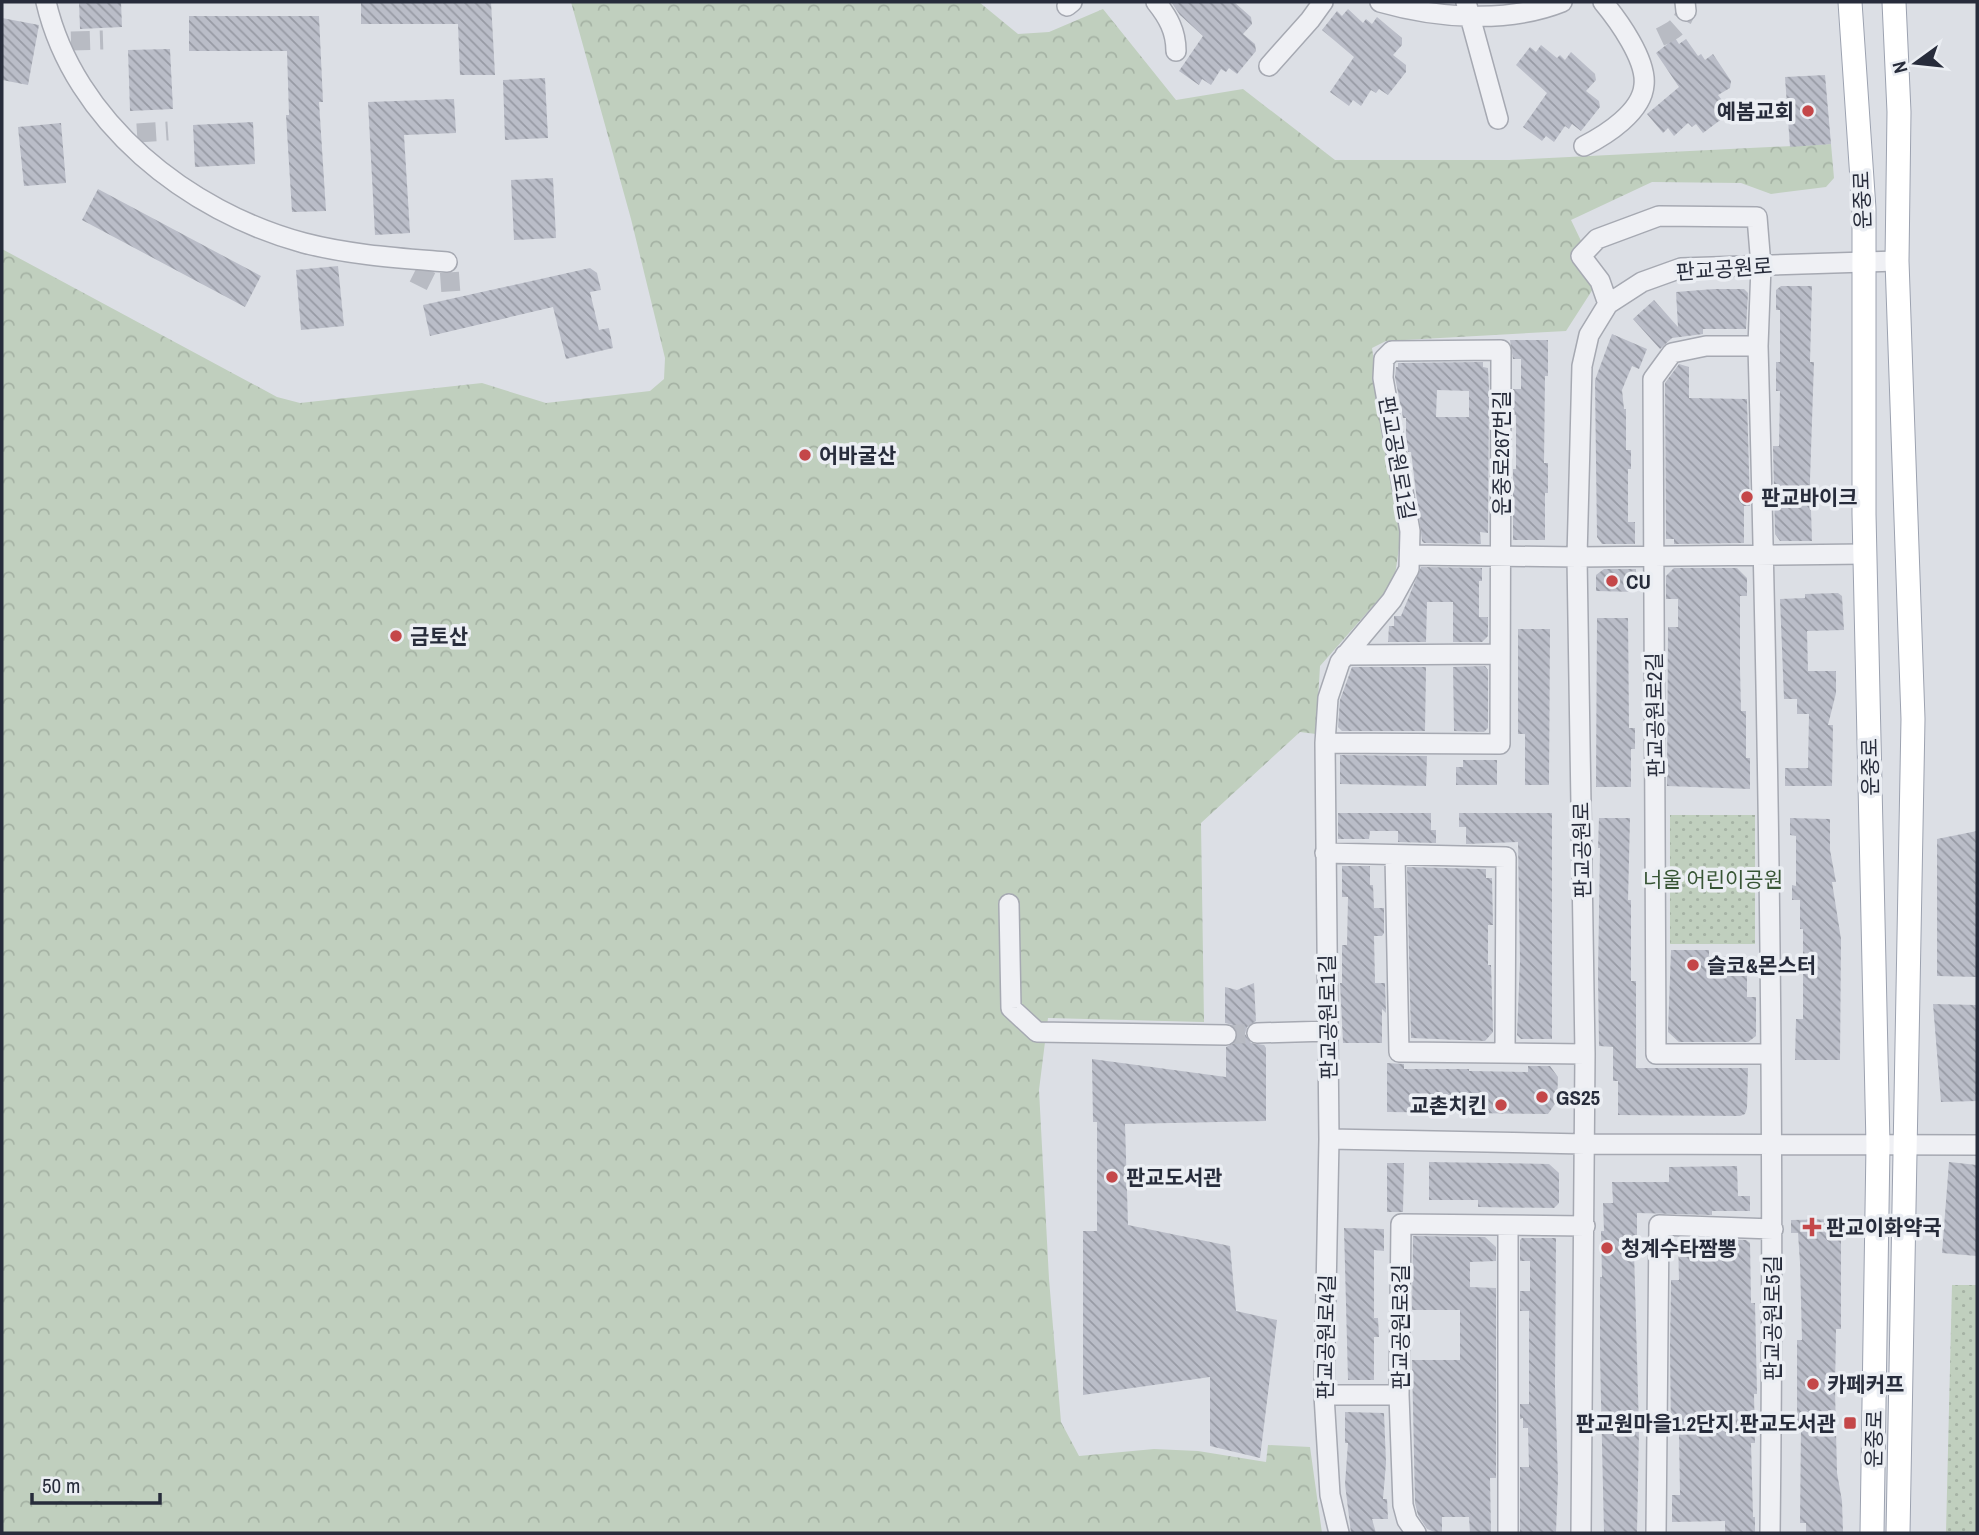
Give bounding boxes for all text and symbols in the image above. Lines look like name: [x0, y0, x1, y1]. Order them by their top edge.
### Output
north arrow: [1881, 28, 1951, 98]
text: N: [1886, 59, 1914, 76]
place label: 예봄교회: [1717, 97, 1794, 126]
marker: 예봄교회: [1800, 103, 1816, 119]
street label: 운중로: [1846, 171, 1878, 229]
street label: 판교공원로: [1675, 251, 1773, 287]
street label: 운중로267번길: [1487, 390, 1516, 516]
street label: 판교공원로1길: [1372, 394, 1422, 522]
place label: 어바굴산: [819, 441, 896, 470]
marker: 어바굴산: [797, 447, 813, 463]
place label: 판교바이크: [1761, 483, 1858, 512]
marker: 판교바이크: [1739, 489, 1755, 505]
place label: CU: [1626, 567, 1651, 596]
marker: CU: [1604, 573, 1620, 589]
place label: 금토산: [410, 622, 468, 651]
marker: 금토산: [388, 628, 404, 644]
street label: 판교공원로2길: [1639, 652, 1671, 778]
street label: 운중로: [1855, 738, 1885, 796]
street label: 판교공원로: [1567, 801, 1597, 899]
park label: 너울 어린이공원: [1643, 865, 1783, 894]
place label: 슬코&몬스터: [1707, 951, 1816, 980]
street label: 판교공원로1길: [1312, 954, 1344, 1080]
marker: 슬코&몬스터: [1685, 957, 1701, 973]
place label: GS25: [1556, 1083, 1600, 1112]
marker: GS25: [1534, 1089, 1550, 1105]
place label: 교촌치킨: [1410, 1091, 1487, 1120]
marker: 교촌치킨: [1493, 1097, 1509, 1113]
place label: 판교도서관: [1126, 1163, 1223, 1192]
marker: 판교도서관: [1104, 1169, 1120, 1185]
place label: 판교이화약국: [1826, 1213, 1942, 1242]
marker: 판교이화약국: [1804, 1219, 1820, 1235]
place label: 청계수타짬뽕: [1621, 1234, 1737, 1263]
marker: 청계수타짬뽕: [1599, 1240, 1615, 1256]
street label: 판교공원로5길: [1758, 1255, 1787, 1381]
street label: 판교공원로3길: [1386, 1264, 1415, 1390]
street label: 판교공원로4길: [1310, 1274, 1342, 1400]
place label: 카페커프: [1827, 1370, 1904, 1399]
marker: 카페커프: [1805, 1376, 1821, 1392]
place label: 판교원마을1.2단지.판교도서관: [1575, 1409, 1836, 1438]
street label: 운중로: [1859, 1410, 1889, 1468]
marker: 판교원마을1.2단지.판교도서관: [1842, 1415, 1858, 1431]
scale bar: [32, 1462, 159, 1506]
text: 50 m: [42, 1471, 80, 1500]

